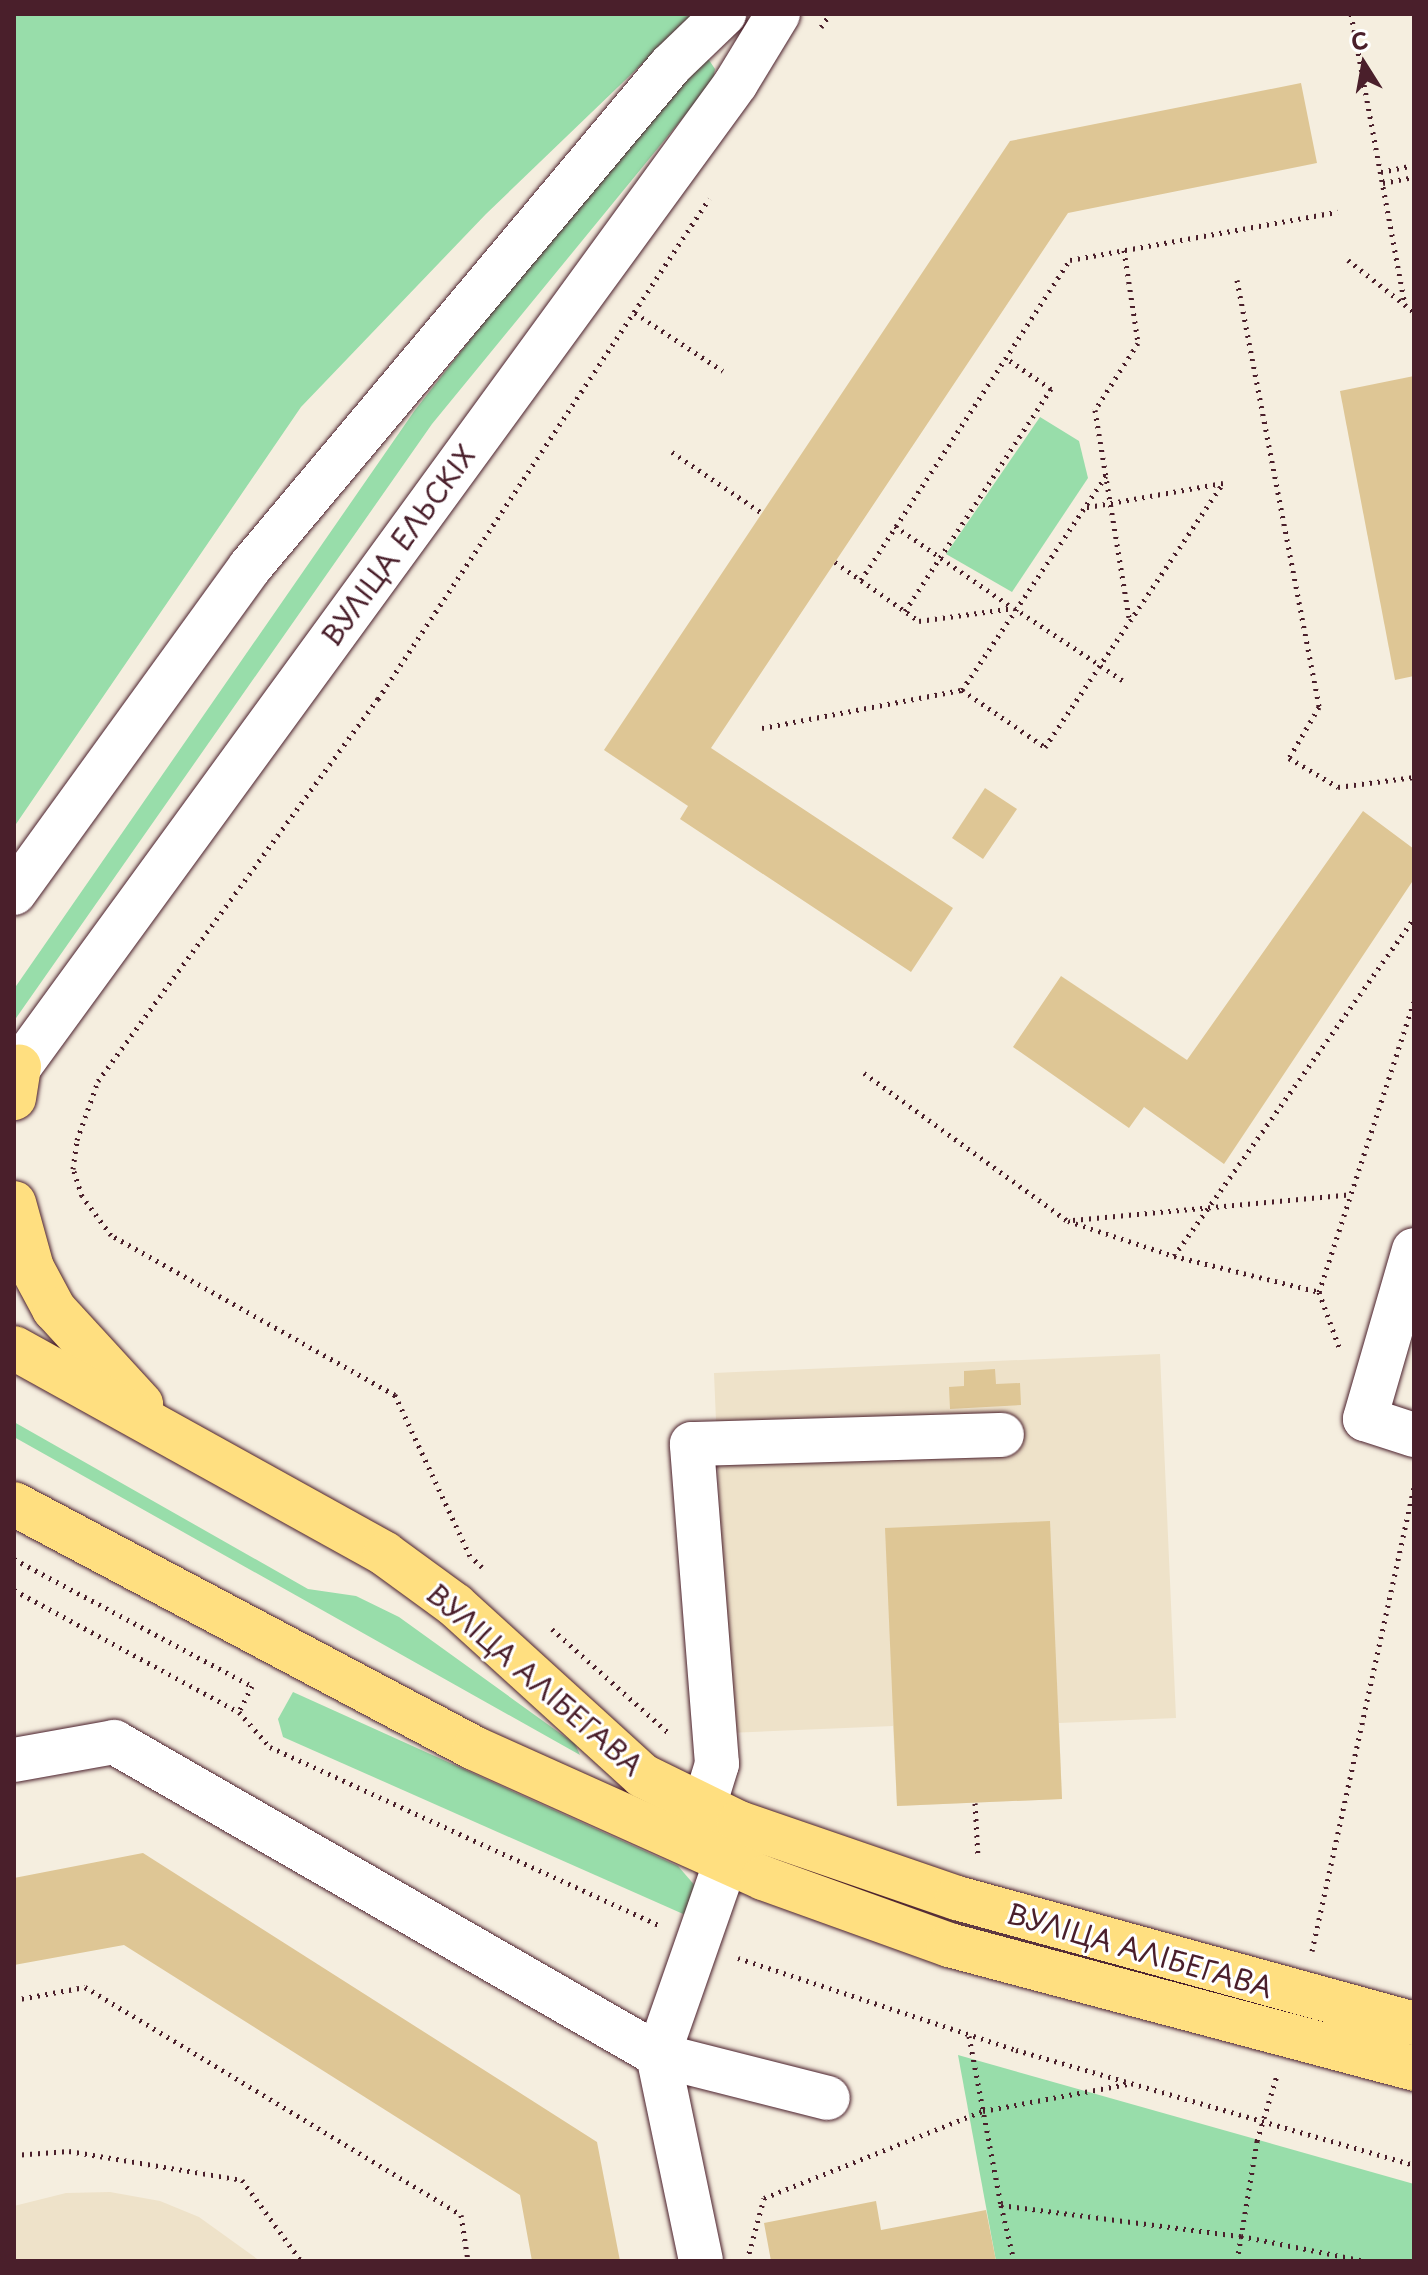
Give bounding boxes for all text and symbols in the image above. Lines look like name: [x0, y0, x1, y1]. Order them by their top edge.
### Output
text: С: [1348, 22, 1371, 58]
north arrow: [1324, 24, 1404, 104]
street label: ВУЛІЦА ЕЛЬСКІХ: [314, 438, 482, 652]
street label: ВУЛІЦА АЛІБЕГАВА: [420, 1576, 650, 1782]
street label: ВУЛІЦА АЛІБЕГАВА: [1002, 1896, 1278, 2004]

